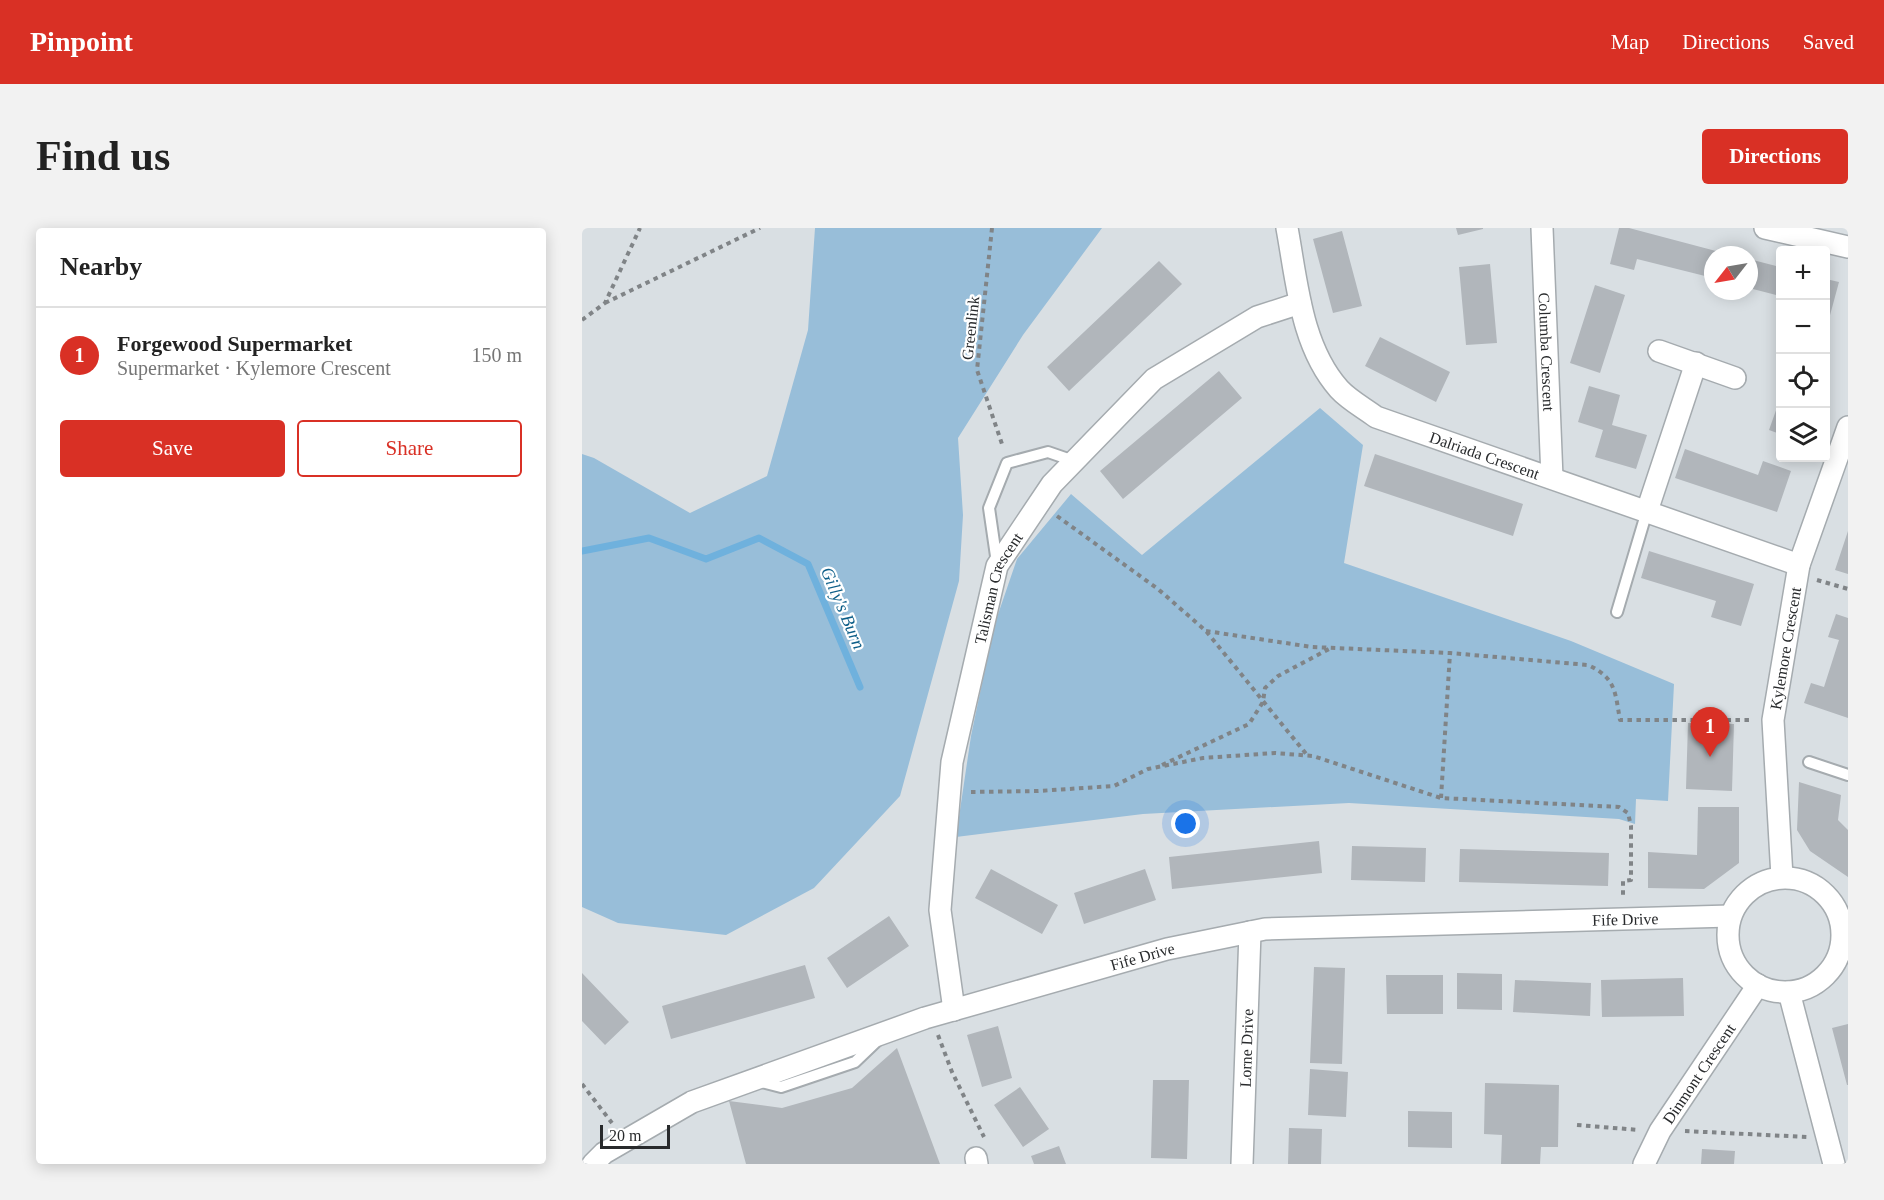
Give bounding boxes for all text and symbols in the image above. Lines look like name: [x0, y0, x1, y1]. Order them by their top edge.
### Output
text: Pinpoint: [30, 26, 133, 57]
text: Map: [1611, 30, 1649, 54]
text: Directions: [1682, 30, 1770, 54]
text: Saved: [1803, 30, 1854, 54]
button: Directions: [1702, 129, 1848, 184]
text: Find us: [36, 133, 170, 179]
north arrow: [1704, 246, 1758, 300]
map controls: [1776, 246, 1830, 462]
button: +: [1776, 246, 1830, 300]
text: Nearby: [60, 252, 142, 281]
street label: Columba Crescent: [1536, 292, 1557, 412]
street label: Greenlink: [959, 295, 982, 361]
button: −: [1776, 300, 1830, 354]
text: Forgewood Supermarket: [117, 331, 352, 356]
text: 1: [75, 344, 85, 366]
text: 150 m: [471, 344, 522, 366]
button: locate: [1776, 354, 1830, 408]
text: Supermarket · Kylemore Crescent: [117, 357, 391, 379]
button: layers: [1776, 408, 1830, 462]
button: Save: [60, 420, 285, 477]
button: Share: [297, 420, 522, 477]
street label: Dalriada Crescent: [1427, 428, 1542, 483]
street label: Talisman Crescent: [971, 529, 1026, 646]
water label: Gilly's Burn: [817, 564, 869, 652]
street label: Kylemore Crescent: [1767, 585, 1804, 711]
pin: 1: [1690, 708, 1730, 757]
your location: [1171, 809, 1200, 838]
street label: Fife Drive: [1592, 910, 1659, 929]
street label: Fife Drive: [1108, 940, 1176, 974]
street label: Lorne Drive: [1237, 1008, 1256, 1088]
street label: Dinmont Crescent: [1659, 1020, 1739, 1127]
scale bar: [600, 1122, 670, 1150]
text: 20 m: [609, 1127, 641, 1144]

